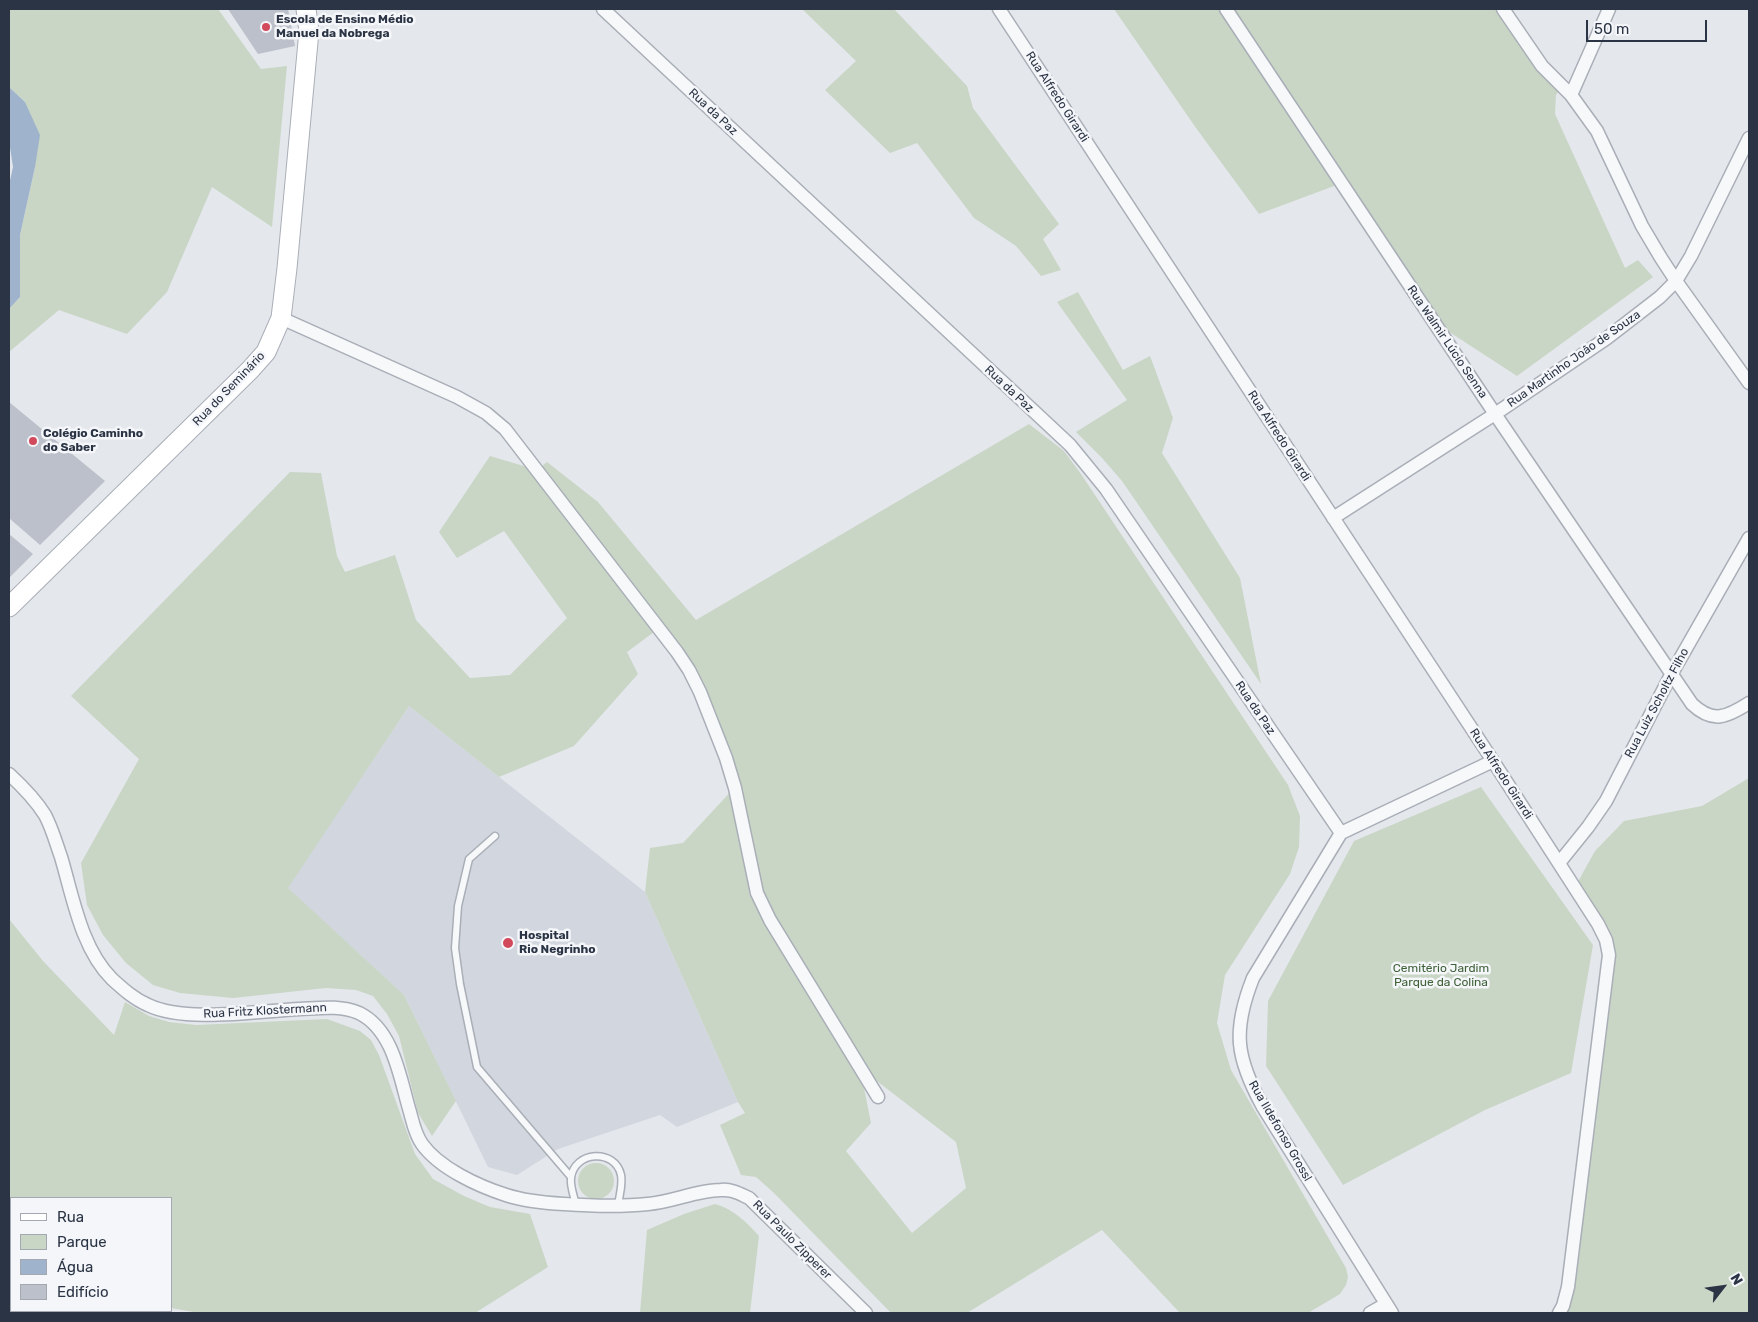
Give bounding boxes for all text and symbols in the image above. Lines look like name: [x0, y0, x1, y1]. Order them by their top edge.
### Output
scale bar: [1588, 10, 1709, 42]
place label: Escola de Ensino Médio Manuel da Nobrega: [276, 13, 413, 41]
text: 50 m: [1594, 20, 1629, 38]
marker: Escola de Ensino Médio Manuel da Nobrega: [260, 21, 272, 33]
street label: Rua Alfredo Girardi: [1022, 49, 1092, 145]
street label: Rua da Paz: [686, 86, 740, 138]
street label: Rua Walmir Lúcio Senna: [1404, 283, 1490, 401]
street label: Rua Martinho João de Souza: [1505, 307, 1643, 411]
street label: Rua do Seminário: [190, 349, 268, 429]
street label: Rua da Paz: [982, 363, 1036, 415]
street label: Rua Alfredo Girardi: [1244, 388, 1314, 484]
place label: Colégio Caminho do Saber: [43, 427, 143, 455]
marker: Colégio Caminho do Saber: [27, 435, 39, 447]
street label: Rua Luiz Scholtz Filho: [1622, 646, 1692, 760]
street label: Rua da Paz: [1232, 678, 1278, 738]
street label: Rua Alfredo Girardi: [1466, 726, 1536, 822]
place label: Hospital Rio Negrinho: [519, 929, 596, 957]
marker: Hospital Rio Negrinho: [501, 936, 515, 950]
park label: Cemitério Jardim Parque da Colina: [1393, 962, 1489, 990]
street label: Rua Fritz Klostermann: [203, 1001, 327, 1021]
street label: Rua Ildefonso Grossl: [1245, 1078, 1315, 1184]
legend: [10, 1197, 172, 1312]
street label: Rua Paulo Zipperer: [750, 1198, 834, 1282]
text: Rua: [57, 1208, 84, 1226]
text: Parque: [57, 1233, 107, 1251]
text: Água: [57, 1258, 93, 1276]
north arrow: [1698, 1262, 1748, 1312]
text: N: [1727, 1271, 1746, 1288]
text: Edifício: [57, 1283, 109, 1301]

